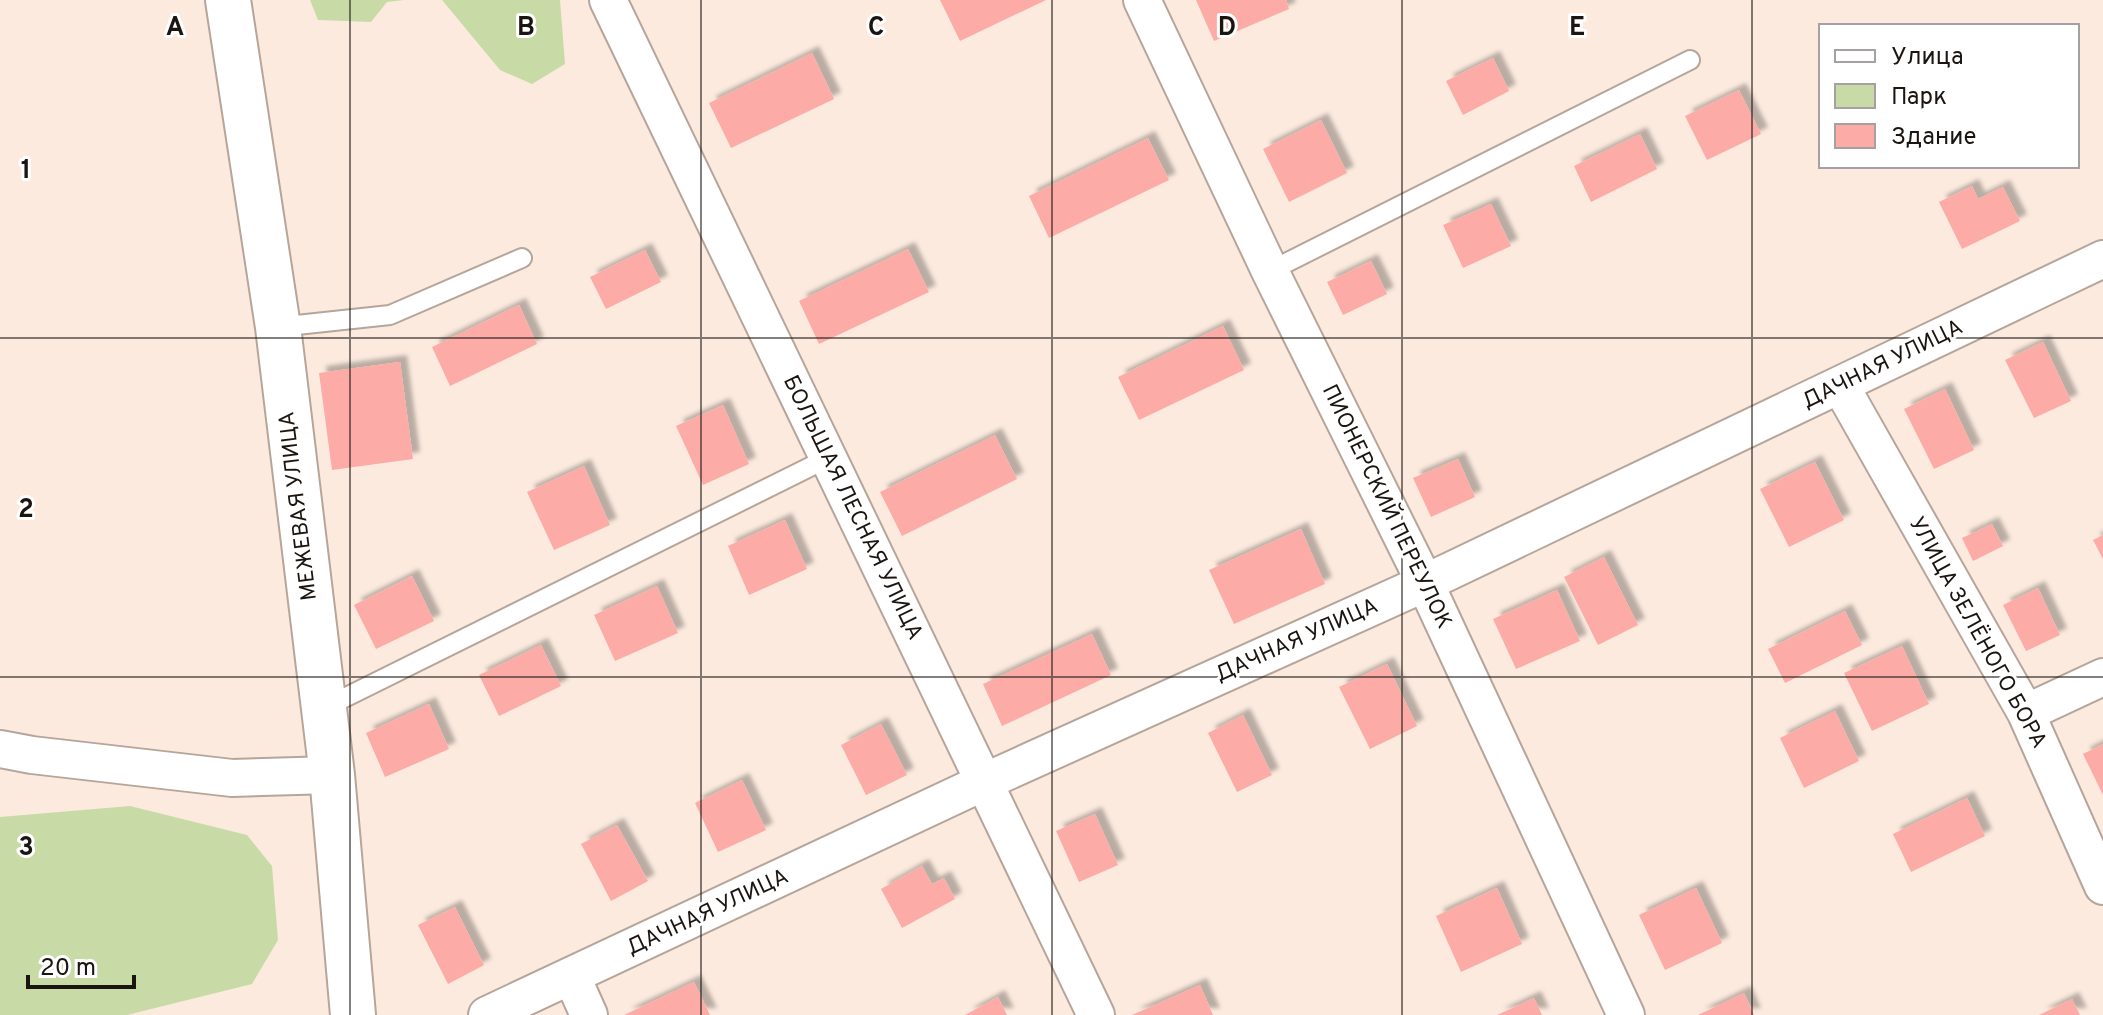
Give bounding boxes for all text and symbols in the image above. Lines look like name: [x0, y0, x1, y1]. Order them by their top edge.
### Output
text: A: [166, 12, 184, 45]
text: B: [517, 12, 535, 45]
text: C: [868, 12, 884, 45]
text: D: [1218, 12, 1236, 45]
text: E: [1569, 12, 1585, 45]
legend: [1819, 24, 2079, 168]
text: Улица: [1891, 43, 1964, 73]
text: Парк: [1891, 83, 1947, 113]
text: Здание: [1891, 123, 1977, 153]
text: 1: [21, 155, 31, 188]
street label: ДАЧНАЯ УЛИЦА: [1798, 314, 1968, 416]
street label: БОЛЬШАЯ ЛЕСНАЯ УЛИЦА: [776, 371, 928, 645]
street label: ПИОНЕРСКИЙ ПЕРЕУЛОК: [1315, 379, 1460, 634]
street label: МЕЖЕВАЯ УЛИЦА: [274, 410, 324, 602]
text: 2: [18, 494, 34, 527]
street label: УЛИЦА ЗЕЛЁНОГО БОРА: [1902, 512, 2054, 754]
street label: ДАЧНАЯ УЛИЦА: [1211, 593, 1383, 689]
text: 3: [18, 832, 34, 865]
street label: ДАЧНАЯ УЛИЦА: [623, 864, 793, 962]
scale bar: [28, 939, 134, 989]
text: 20 m: [40, 954, 96, 984]

